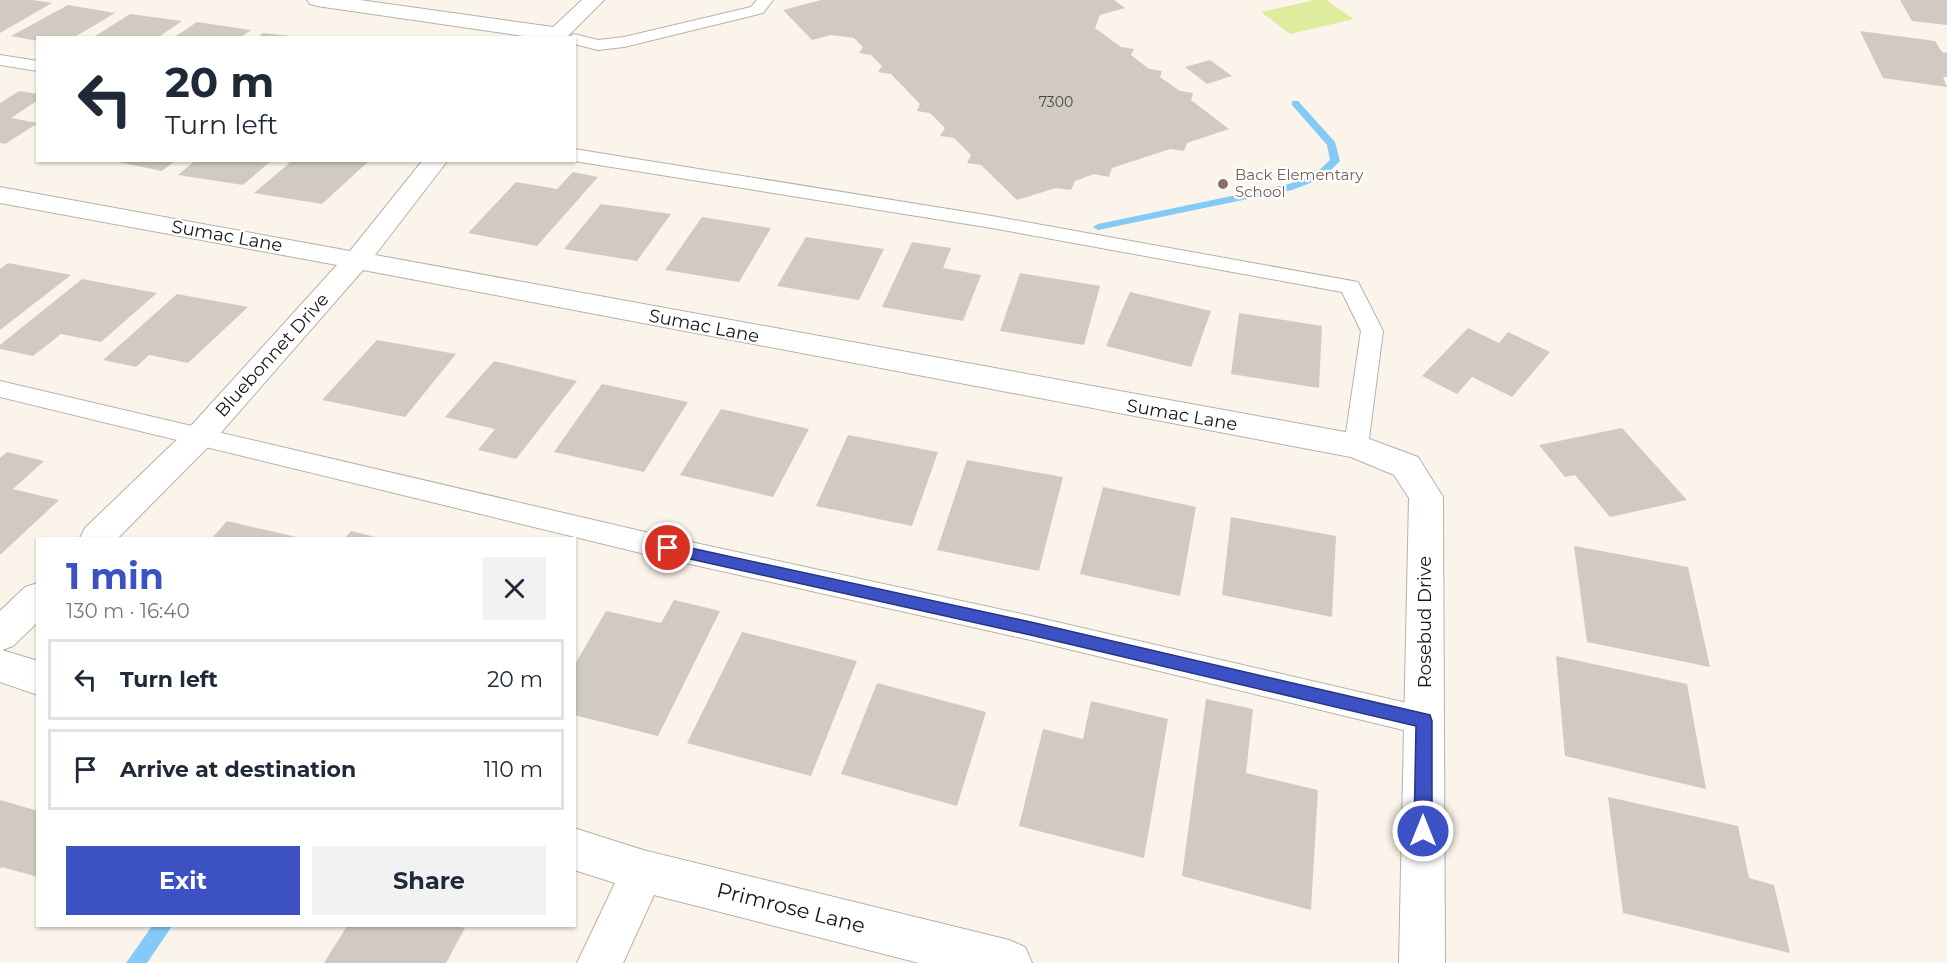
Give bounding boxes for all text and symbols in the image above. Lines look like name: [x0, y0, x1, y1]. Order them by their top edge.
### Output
text: 20 m: [165, 56, 274, 108]
icon: left: [66, 60, 144, 138]
house number: 7300: [1039, 93, 1073, 111]
text: Turn left: [165, 108, 278, 141]
place label: Back Elementary School: [1235, 165, 1364, 201]
marker: Back Elementary School: [1216, 177, 1230, 191]
street label: Sumac Lane: [170, 215, 284, 257]
street label: Bluebonnet Drive: [211, 288, 334, 422]
street label: Sumac Lane: [647, 305, 761, 348]
street label: Sumac Lane: [1125, 394, 1239, 436]
pin: [642, 522, 693, 573]
icon: arrive: [651, 531, 684, 564]
text: 1 min: [66, 554, 164, 598]
street label: Rosebud Drive: [1414, 556, 1436, 688]
button: close: [483, 557, 546, 620]
text: 130 m · 16:40: [66, 599, 190, 623]
icon: left: [69, 663, 102, 696]
text: Turn left: [120, 666, 218, 693]
text: 20 m: [487, 666, 543, 693]
icon: arrive: [69, 753, 102, 786]
text: Arrive at destination: [120, 756, 356, 783]
text: 110 m: [483, 756, 543, 783]
position arrow: [1391, 799, 1455, 863]
button: Exit: [66, 846, 300, 915]
button: Share: [312, 846, 546, 915]
street label: Primrose Lane: [714, 877, 868, 938]

